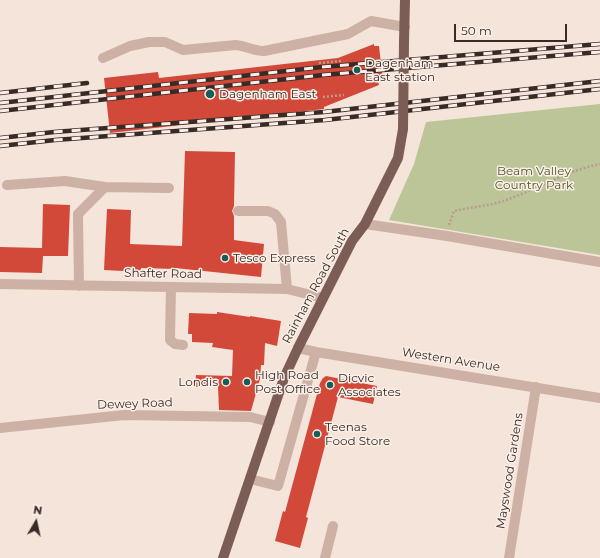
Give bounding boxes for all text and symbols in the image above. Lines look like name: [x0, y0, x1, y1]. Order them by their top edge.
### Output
scale bar: [456, 16, 569, 42]
text: 50 m: [461, 23, 492, 38]
place label: Dagenham East station: [365, 56, 435, 84]
marker: Dagenham East station: [352, 65, 362, 75]
place label: Dagenham East: [219, 87, 316, 101]
marker: Dagenham East: [204, 88, 216, 100]
park label: Beam Valley Country Park: [495, 164, 573, 192]
street label: Rainham Road South: [279, 226, 353, 346]
place label: Tesco Express: [233, 251, 316, 265]
marker: Tesco Express: [220, 253, 230, 263]
street label: Shafter Road: [124, 266, 202, 282]
street label: Western Avenue: [401, 345, 501, 375]
place label: High Road Post Office: [255, 368, 320, 396]
place label: Dicvic Associates: [338, 371, 401, 399]
place label: Londis: [178, 375, 218, 389]
marker: Londis: [221, 377, 231, 387]
marker: High Road Post Office: [242, 377, 252, 387]
marker: Dicvic Associates: [325, 380, 335, 390]
street label: Dewey Road: [97, 395, 173, 413]
street label: Mayswood Gardens: [494, 412, 526, 530]
place label: Teenas Food Store: [325, 420, 390, 448]
marker: Teenas Food Store: [312, 429, 322, 439]
north arrow: [16, 502, 56, 542]
text: N: [32, 503, 43, 518]

